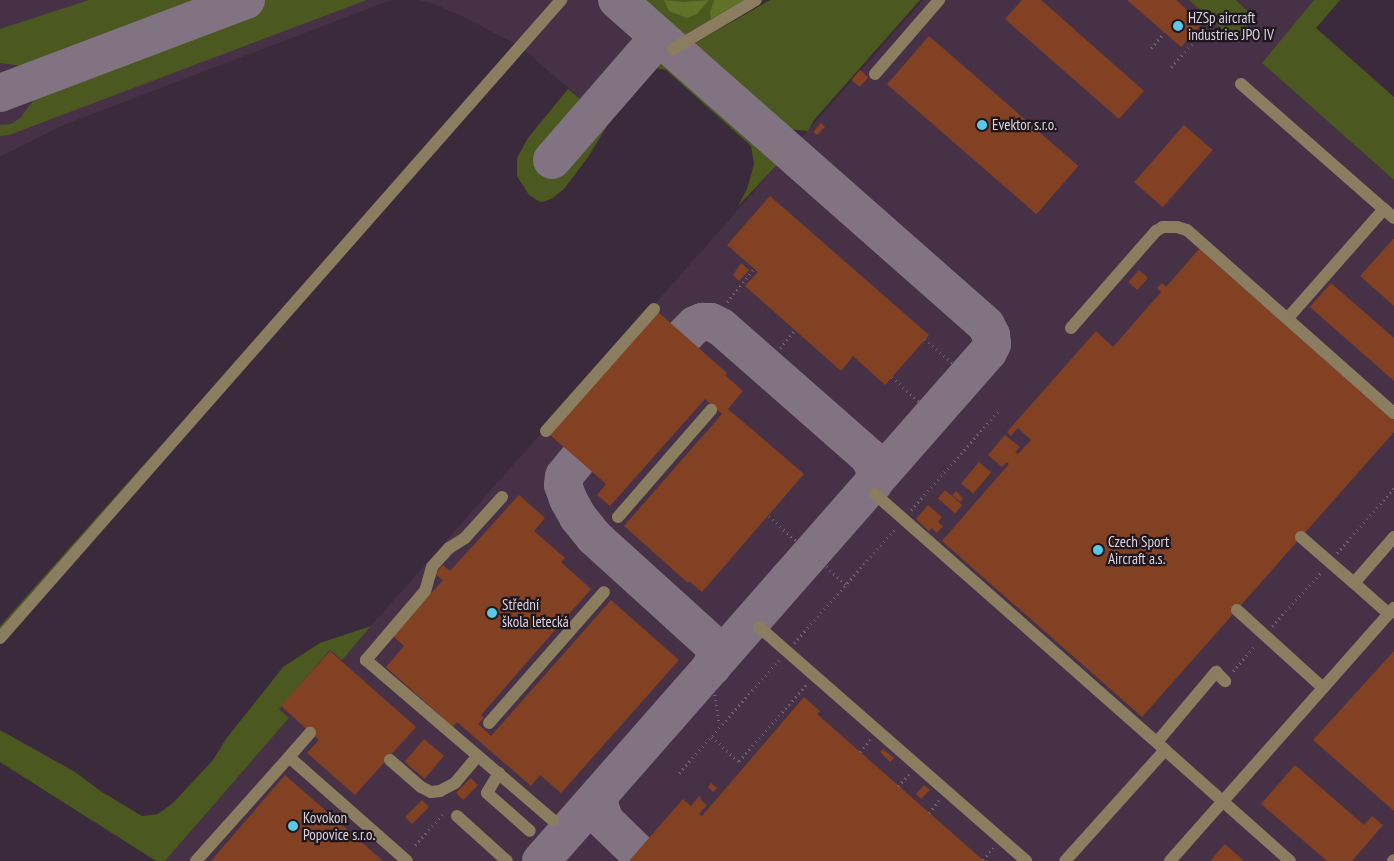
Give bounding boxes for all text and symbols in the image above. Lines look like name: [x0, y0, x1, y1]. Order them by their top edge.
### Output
place label: HZSp aircraft industries JPO IV: [1188, 8, 1274, 43]
marker: HZSp aircraft industries JPO IV: [1172, 20, 1184, 32]
place label: Evektor s.r.o.: [992, 116, 1057, 134]
marker: Evektor s.r.o.: [976, 119, 988, 131]
place label: Czech Sport Aircraft a.s.: [1108, 532, 1169, 567]
marker: Czech Sport Aircraft a.s.: [1092, 544, 1104, 556]
place label: Střední škola letecká: [502, 595, 569, 630]
marker: Střední škola letecká: [486, 607, 498, 619]
place label: Kovokon Popovice s.r.o.: [303, 808, 375, 843]
marker: Kovokon Popovice s.r.o.: [287, 820, 299, 832]

